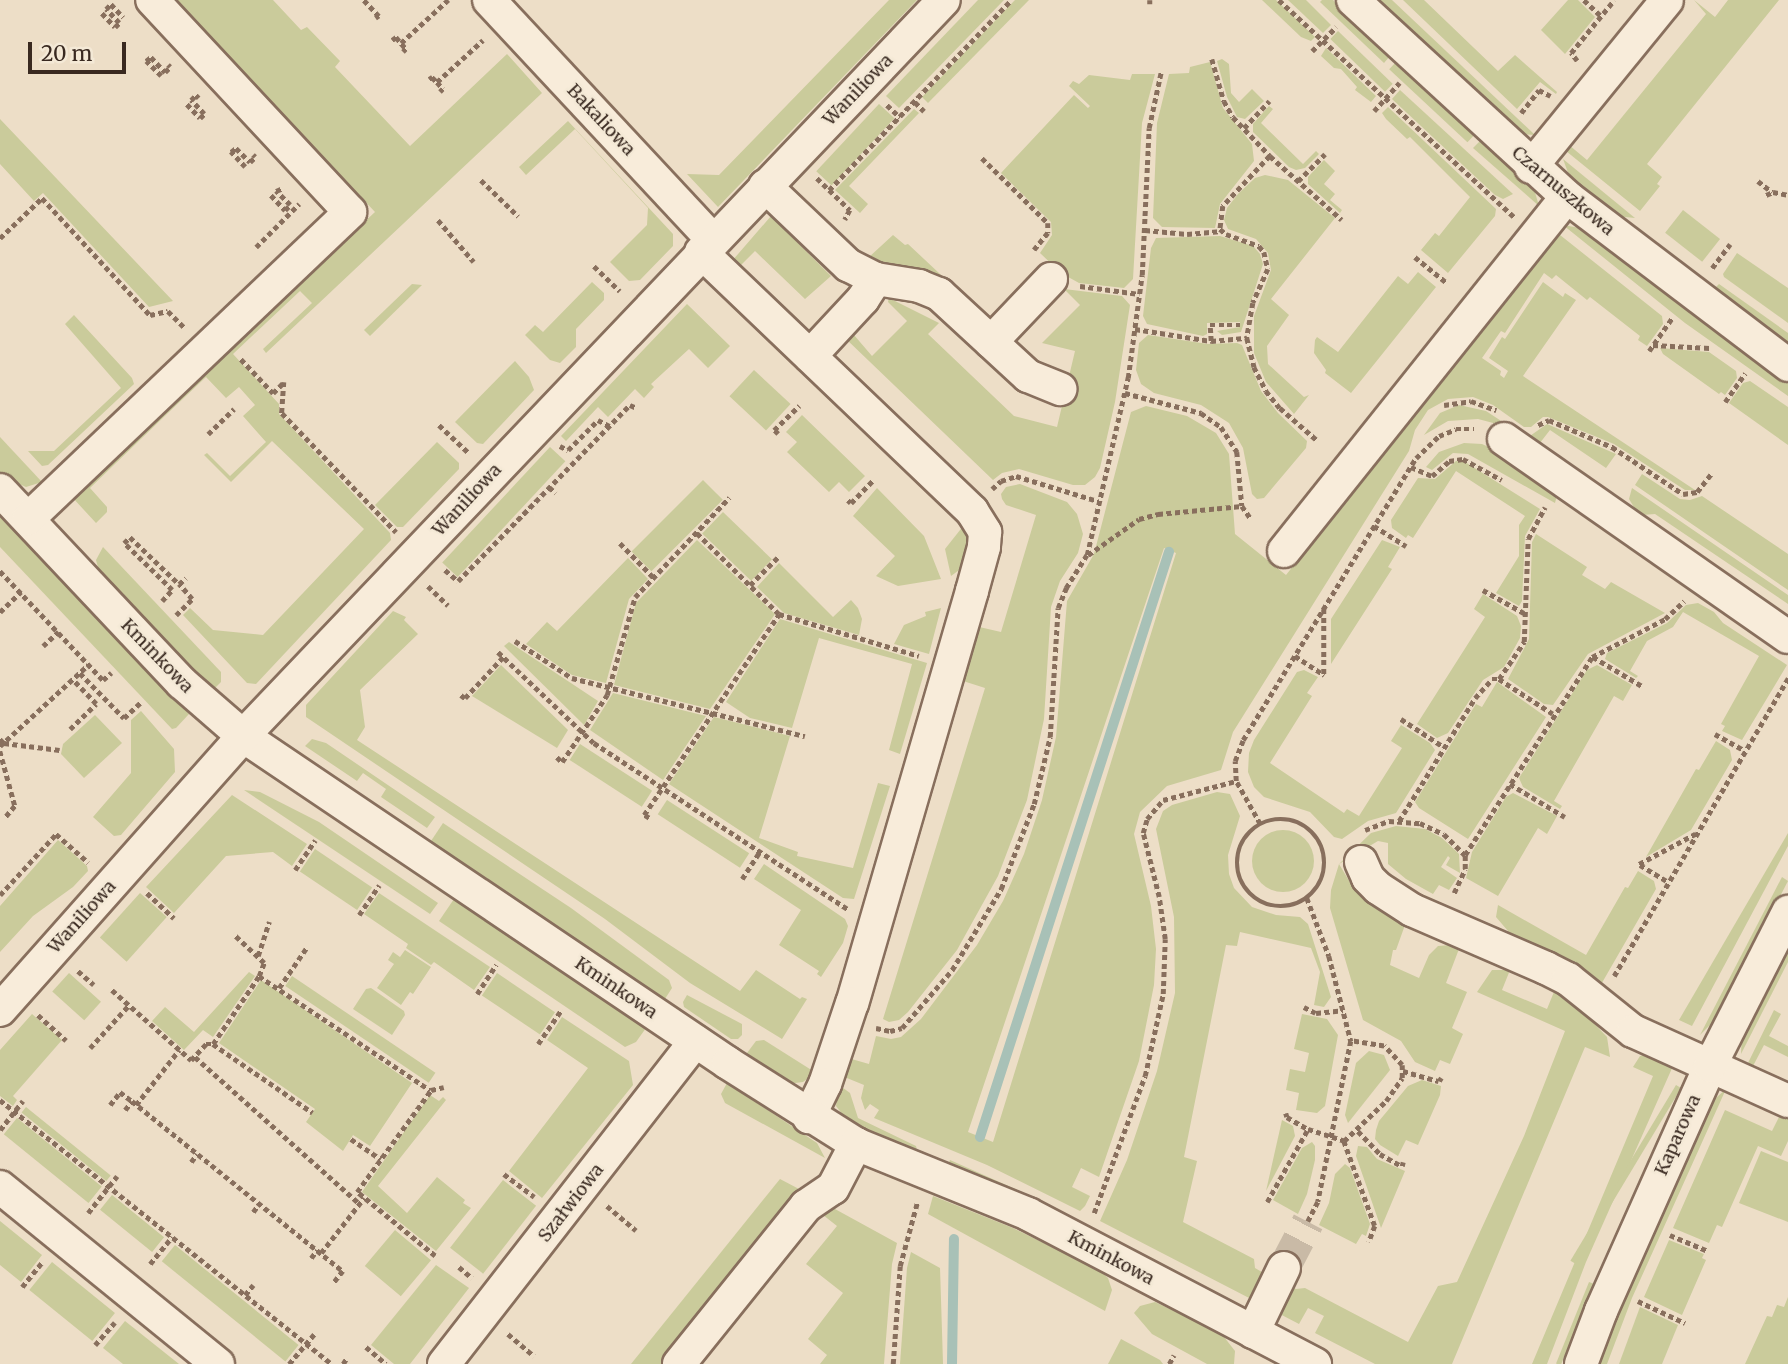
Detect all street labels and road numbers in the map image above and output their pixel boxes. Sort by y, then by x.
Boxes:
street label: Waniliowa [819,50,897,130]
street label: Bakaliowa [562,80,640,160]
street label: Czarnuszkowa [1507,142,1619,240]
street label: Waniliowa [428,459,506,541]
street label: Kminkowa [116,614,198,698]
street label: Waniliowa [43,876,121,958]
street label: Kminkowa [571,953,661,1023]
street label: Kaparowa [1651,1091,1705,1179]
street label: Szałwiowa [534,1160,608,1246]
street label: Kminkowa [1064,1226,1158,1290]

